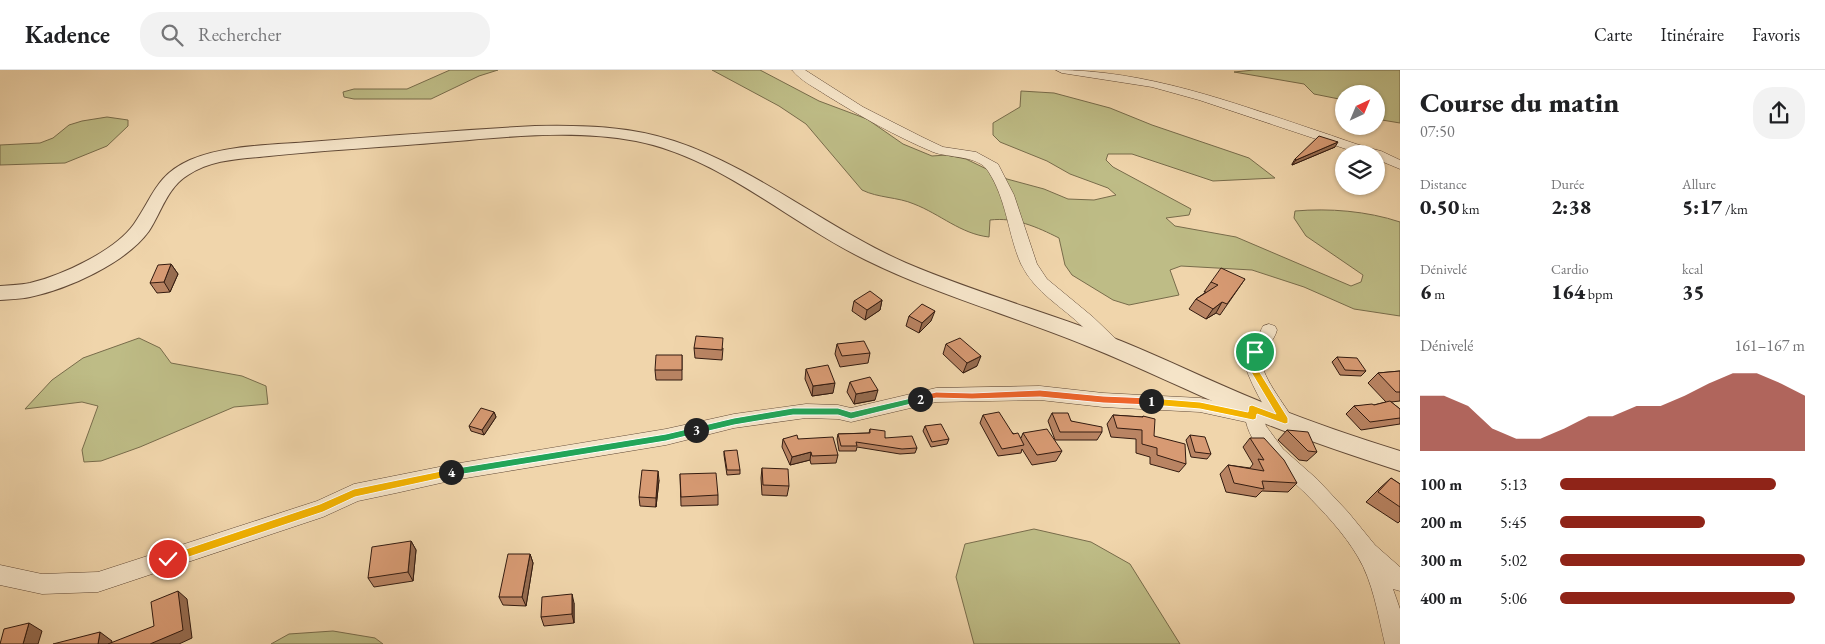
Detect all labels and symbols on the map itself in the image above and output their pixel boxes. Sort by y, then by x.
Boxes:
north arrow [1335,85,1385,135]
pin [1234,331,1276,373]
pin: 2 [908,386,932,412]
pin: 1 [1138,388,1164,414]
pin: 3 [684,418,708,442]
pin: 4 [438,460,464,484]
pin [147,538,189,580]

